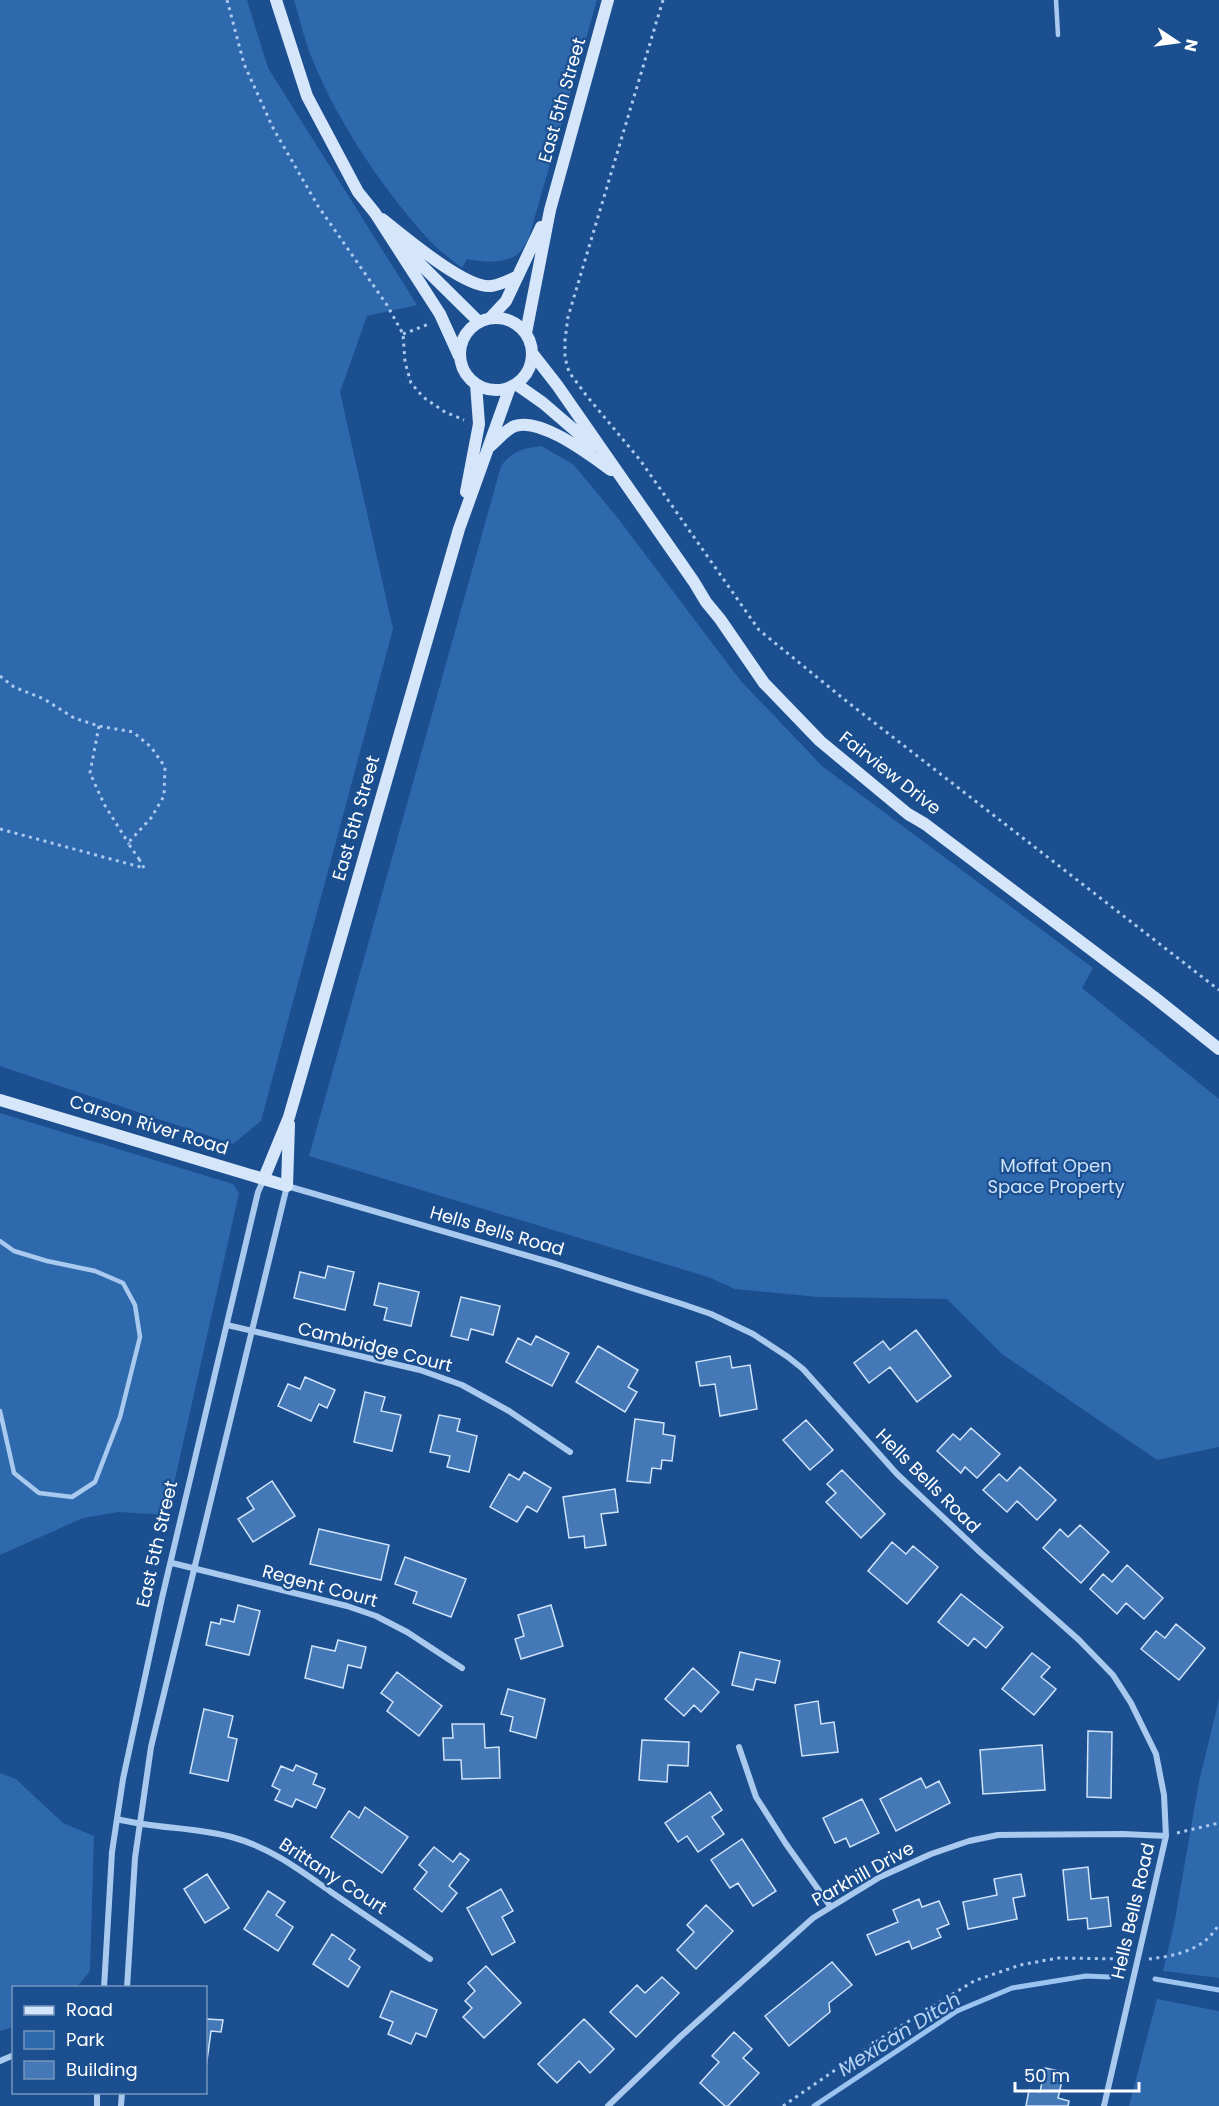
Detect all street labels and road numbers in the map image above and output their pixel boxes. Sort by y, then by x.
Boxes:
street label: East 5th Street [532,34,591,165]
street label: Fairview Drive [834,725,946,820]
street label: East 5th Street [326,752,385,883]
street label: Carson River Road [67,1088,232,1161]
street label: Hells Bells Road [427,1199,567,1262]
street label: Cambridge Court [295,1315,455,1378]
street label: Hells Bells Road [870,1423,986,1539]
street label: East 5th Street [130,1478,183,1610]
street label: Regent Court [260,1558,381,1613]
street label: Brittany Court [274,1831,392,1920]
street label: Parkhill Drive [807,1835,918,1912]
street label: Hells Bells Road [1105,1840,1160,1981]

